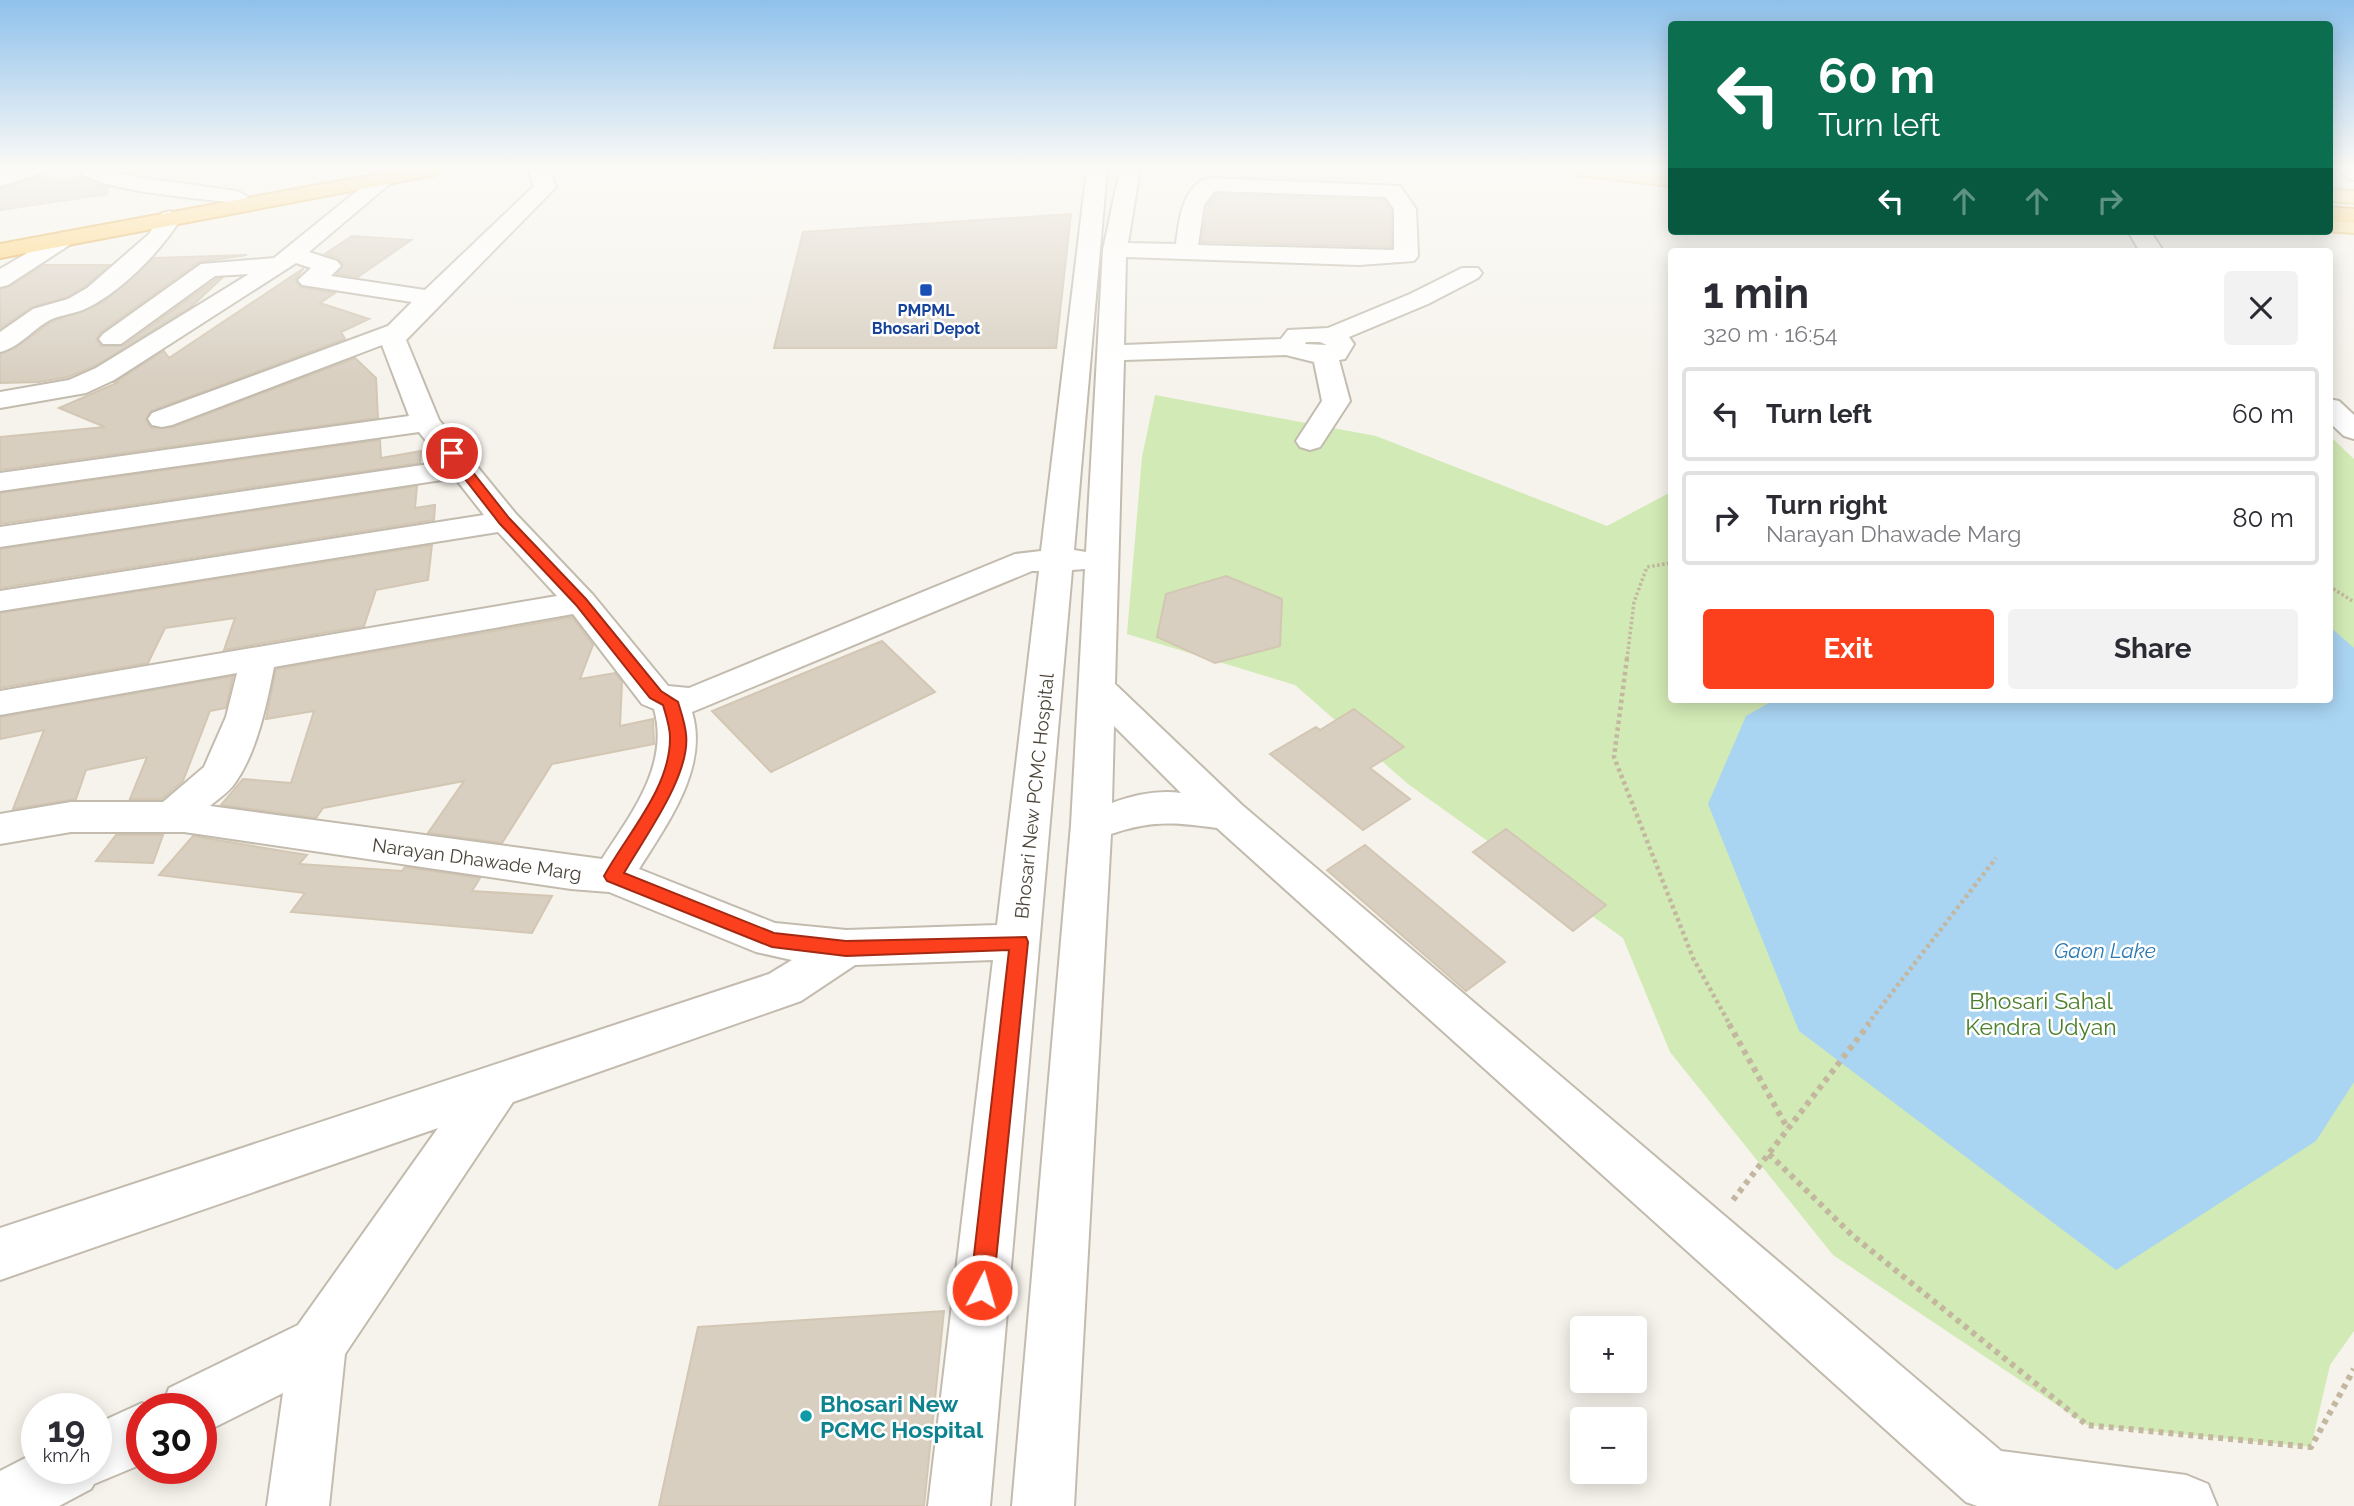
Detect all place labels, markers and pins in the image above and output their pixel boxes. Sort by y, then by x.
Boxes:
marker: PMPML Bhosari Depot [918,282,934,298]
place label: PMPML Bhosari Depot [872,301,980,338]
pin [422,423,482,483]
place label: Bhosari New PCMC Hospital [820,1390,984,1443]
marker: Bhosari New PCMC Hospital [798,1408,814,1424]

